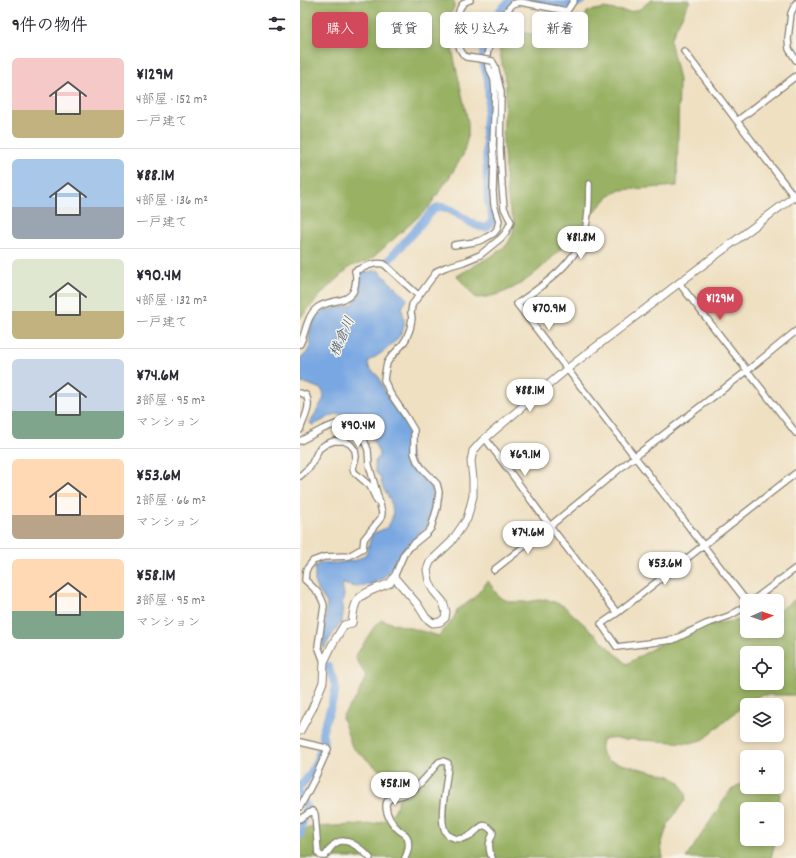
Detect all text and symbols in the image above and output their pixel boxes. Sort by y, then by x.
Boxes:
chip: 購入 [312,12,368,48]
chip: 賃貸 [376,12,432,48]
chip: 絞り込み [440,12,524,48]
chip: 新着 [532,12,588,48]
icon: filters [266,13,288,35]
text: 9件の物件 [12,15,88,39]
text: ¥129M [136,64,173,88]
icon: home [44,74,92,122]
text: 4部屋 · 152 m² [136,91,208,110]
text: 一戸建て [136,113,188,132]
text: ¥88.1M [136,165,174,189]
icon: home [44,175,92,223]
text: 4部屋 · 136 m² [136,192,208,211]
text: 一戸建て [136,214,188,233]
pin: ¥81.8M [548,226,614,260]
text: ¥81.8M [566,229,596,248]
text: ¥90.4M [136,265,181,289]
icon: home [44,275,92,323]
pin: ¥129M [692,287,748,321]
text: ¥129M [706,290,734,309]
text: 4部屋 · 132 m² [136,292,207,311]
pin: ¥70.9M [516,297,582,331]
text: ¥70.9M [532,300,566,319]
text: 一戸建て [136,314,188,333]
water label: 横倉川 [325,314,361,360]
text: ¥74.6M [136,365,179,389]
icon: home [44,375,92,423]
pin: ¥88.1M [497,379,563,413]
text: ¥88.1M [515,382,545,401]
text: 3部屋 · 95 m² [136,392,205,411]
text: マンション [136,414,200,433]
pin: ¥90.4M [325,414,391,448]
text: ¥90.4M [341,417,375,436]
pin: ¥69.1M [492,443,558,477]
text: ¥69.1M [509,446,541,465]
text: ¥53.6M [136,465,181,489]
icon: home [44,475,92,523]
text: 2部屋 · 66 m² [136,492,206,511]
text: マンション [136,514,200,533]
pin: ¥74.6M [495,521,561,555]
text: ¥74.6M [512,524,544,543]
pin: ¥53.6M [632,552,698,586]
text: ¥53.6M [648,555,682,574]
text: ¥58.1M [136,565,175,589]
icon: home [44,575,92,623]
text: 3部屋 · 95 m² [136,592,205,611]
north arrow [740,594,784,638]
map controls [740,594,784,846]
text: マンション [136,614,200,633]
button: locate [740,646,784,690]
button: layers [740,698,784,742]
button: + [740,750,784,794]
pin: ¥58.1M [362,772,428,806]
text: ¥58.1M [380,775,410,794]
button: − [740,802,784,846]

